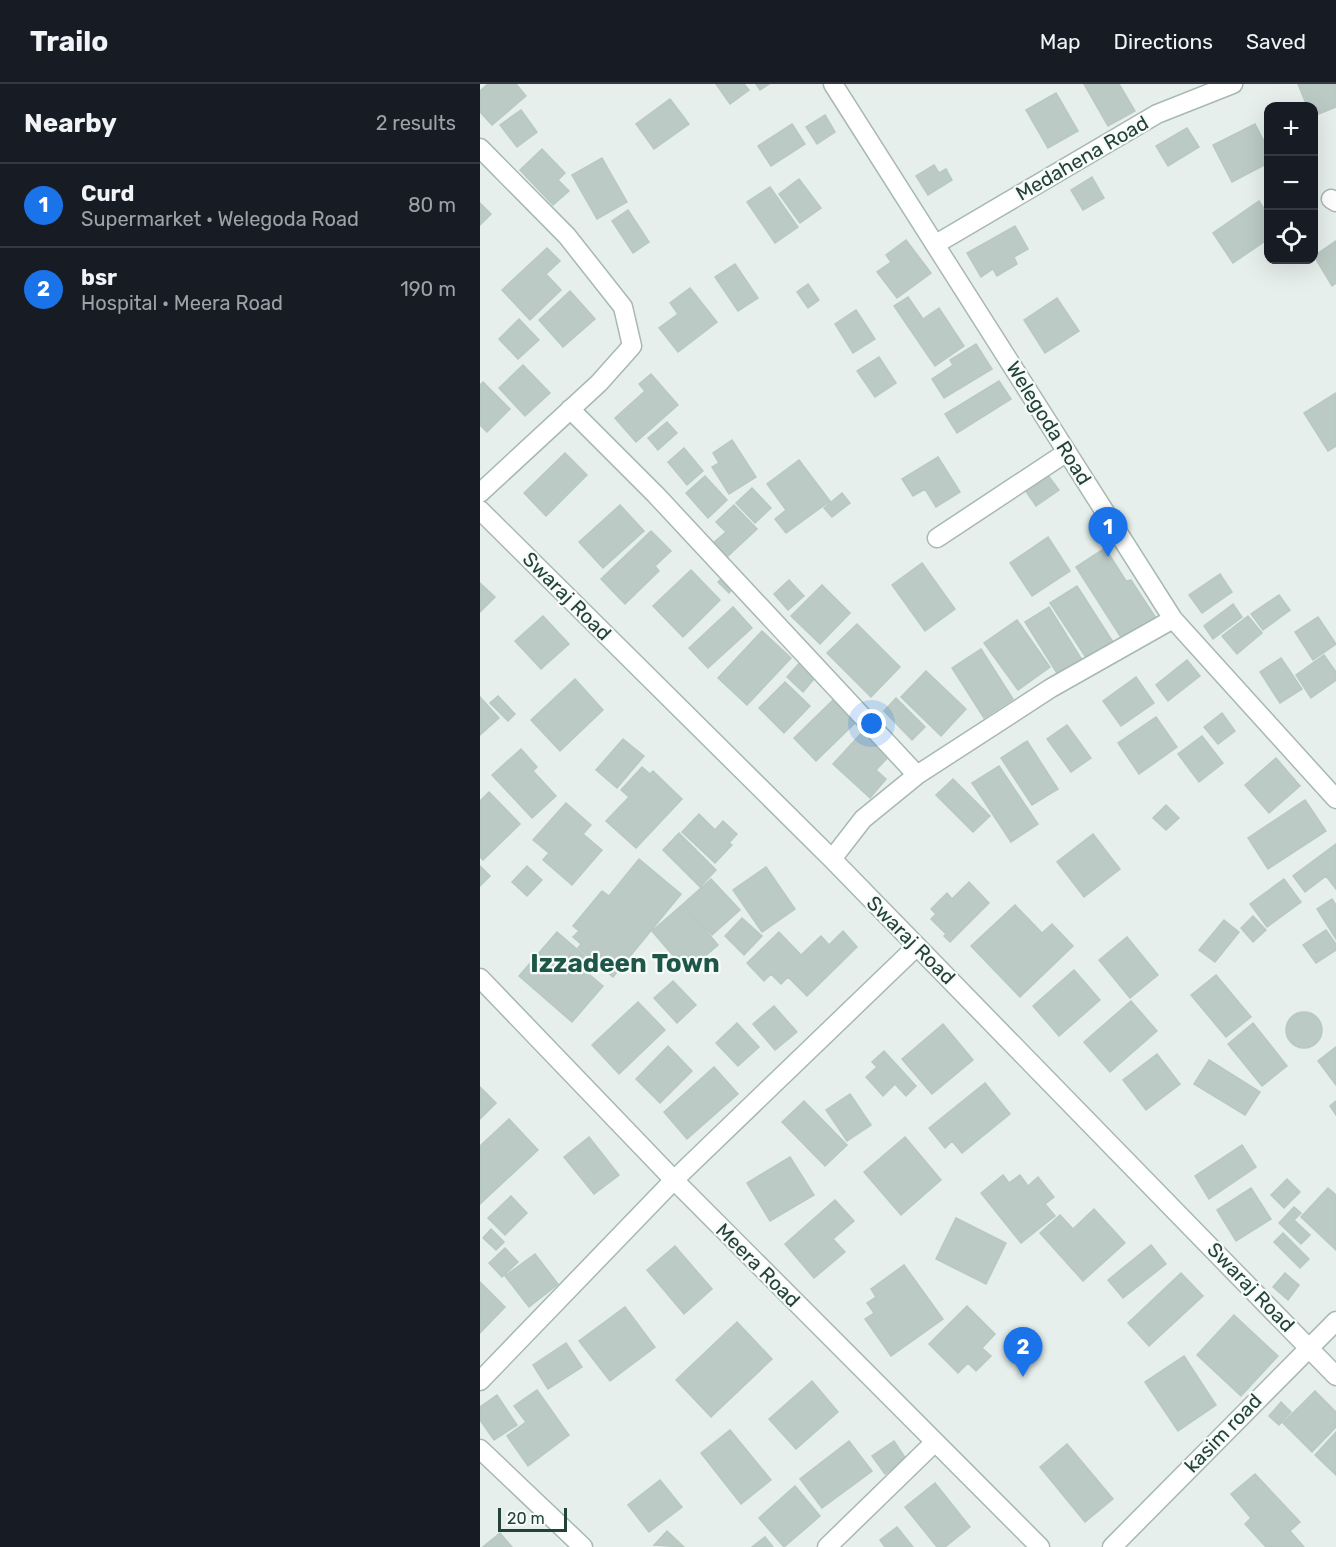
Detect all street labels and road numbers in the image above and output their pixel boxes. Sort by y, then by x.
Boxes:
street label: Medahena Road [1012,110,1152,206]
street label: Welegoda Road [1001,357,1097,489]
street label: Swaraj Road [518,547,616,645]
street label: Swaraj Road [862,891,960,989]
street label: Meera Road [711,1218,805,1312]
street label: Swaraj Road [1202,1237,1300,1337]
street label: kasim road [1179,1388,1267,1478]

